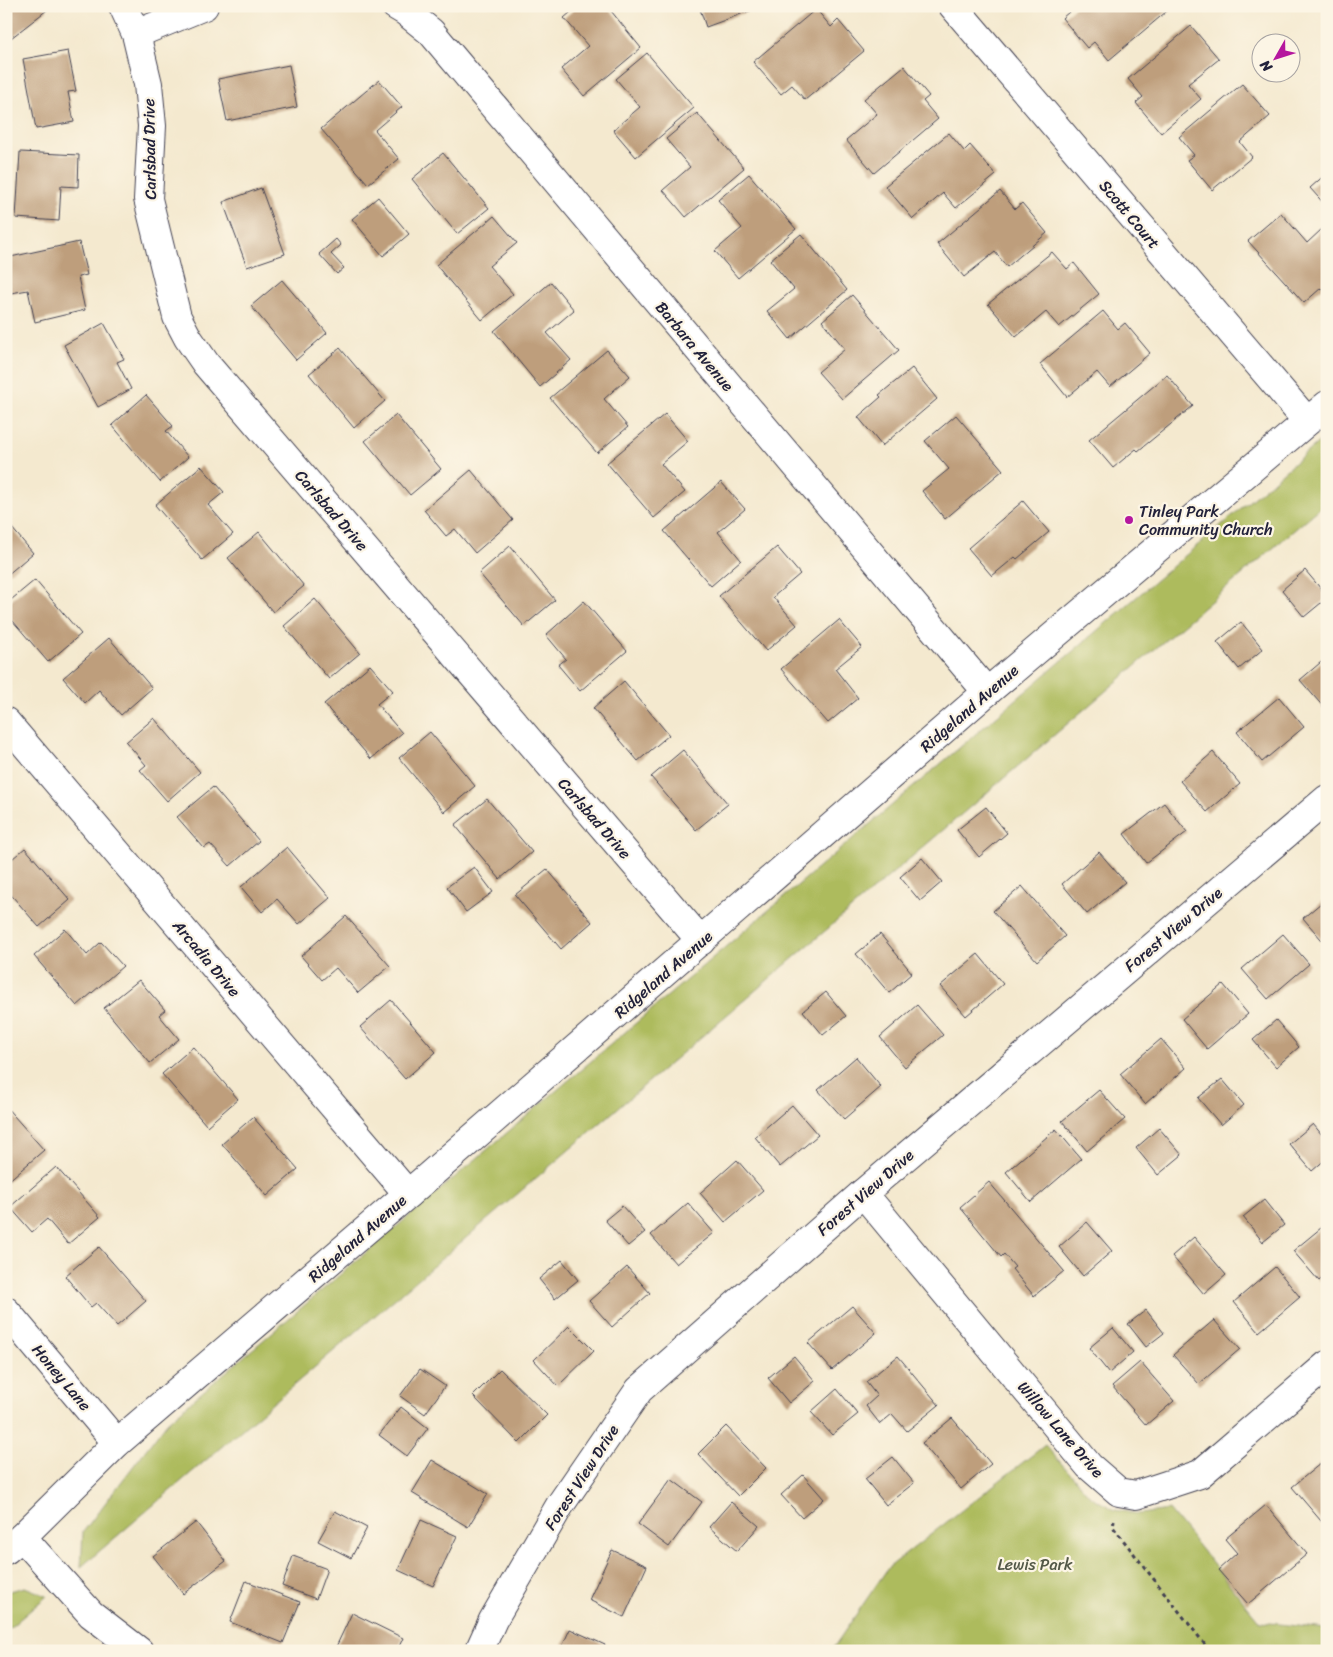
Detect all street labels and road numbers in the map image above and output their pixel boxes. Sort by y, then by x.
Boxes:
street label: Carlsbad Drive [134,98,165,200]
street label: Scott Court [1092,173,1168,256]
street label: Barbara Avenue [648,294,742,398]
street label: Carlsbad Drive [287,463,376,558]
street label: Ridgeland Avenue [913,657,1026,760]
street label: Carlsbad Drive [550,771,639,866]
street label: Forest View Drive [1117,879,1229,980]
street label: Arcadia Drive [165,912,248,1004]
street label: Ridgeland Avenue [607,923,720,1026]
street label: Forest View Drive [810,1141,921,1243]
street label: Ridgeland Avenue [301,1187,414,1290]
street label: Honey Lane [24,1337,99,1418]
street label: Willow Lane Drive [1010,1374,1112,1485]
street label: Forest View Drive [536,1418,627,1536]

